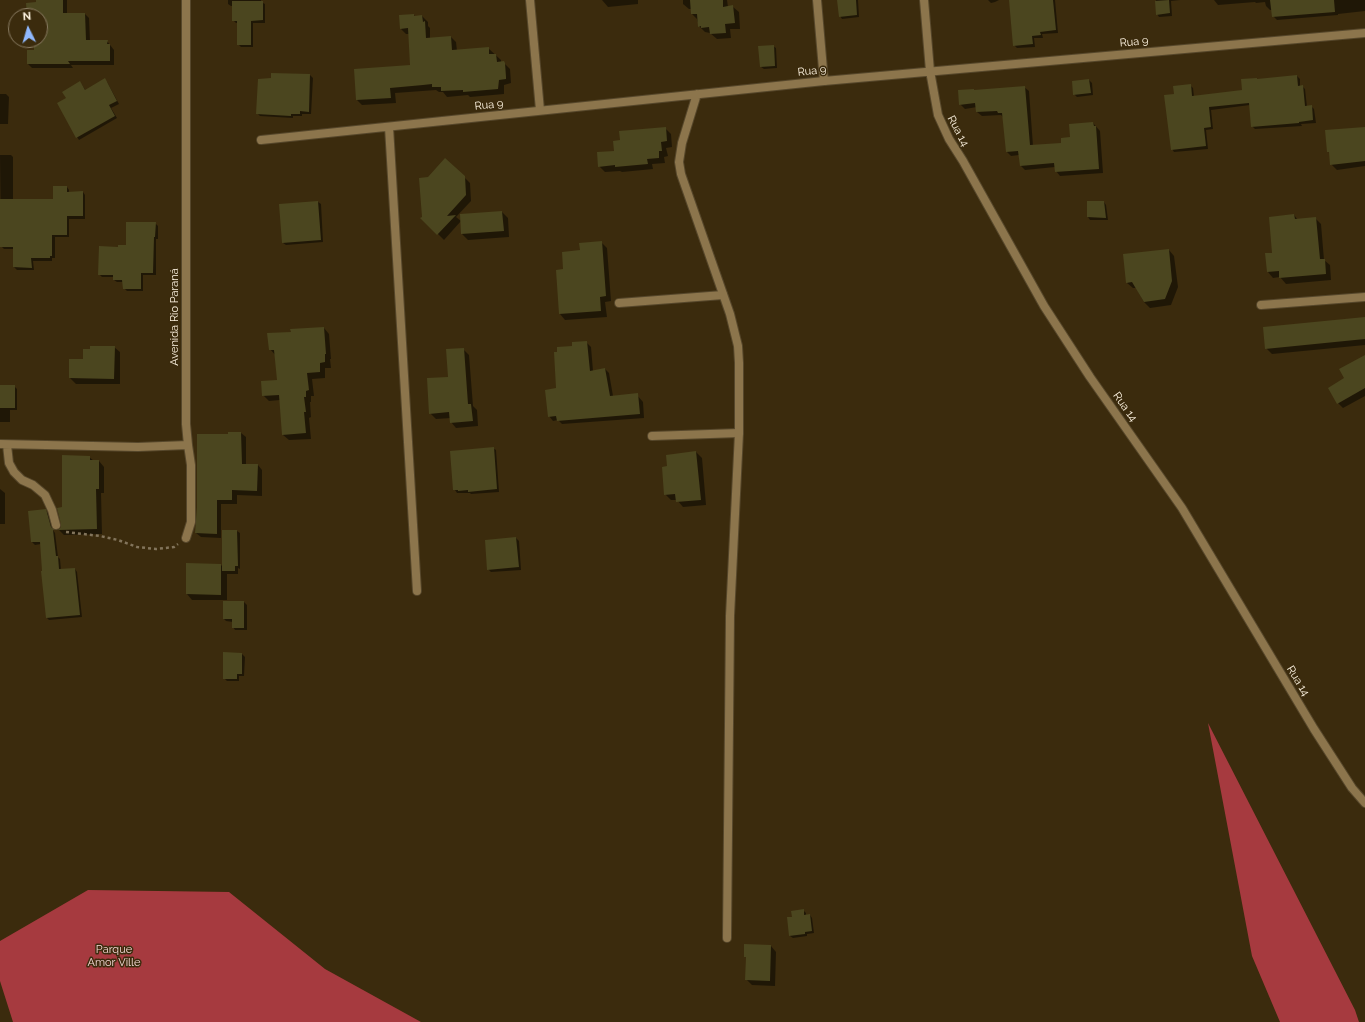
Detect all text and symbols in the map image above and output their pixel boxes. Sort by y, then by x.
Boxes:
north arrow [8,8,48,48]
text: N [22,10,32,23]
street label: Rua 9 [1119,34,1149,50]
street label: Rua 9 [797,63,827,79]
street label: Rua 9 [474,97,504,113]
street label: Rua 14 [944,113,972,149]
street label: Avenida Rio Paraná [168,268,182,366]
street label: Rua 14 [1110,390,1140,424]
street label: Rua 14 [1284,663,1312,699]
park label: Parque Amor Ville [87,943,141,969]

